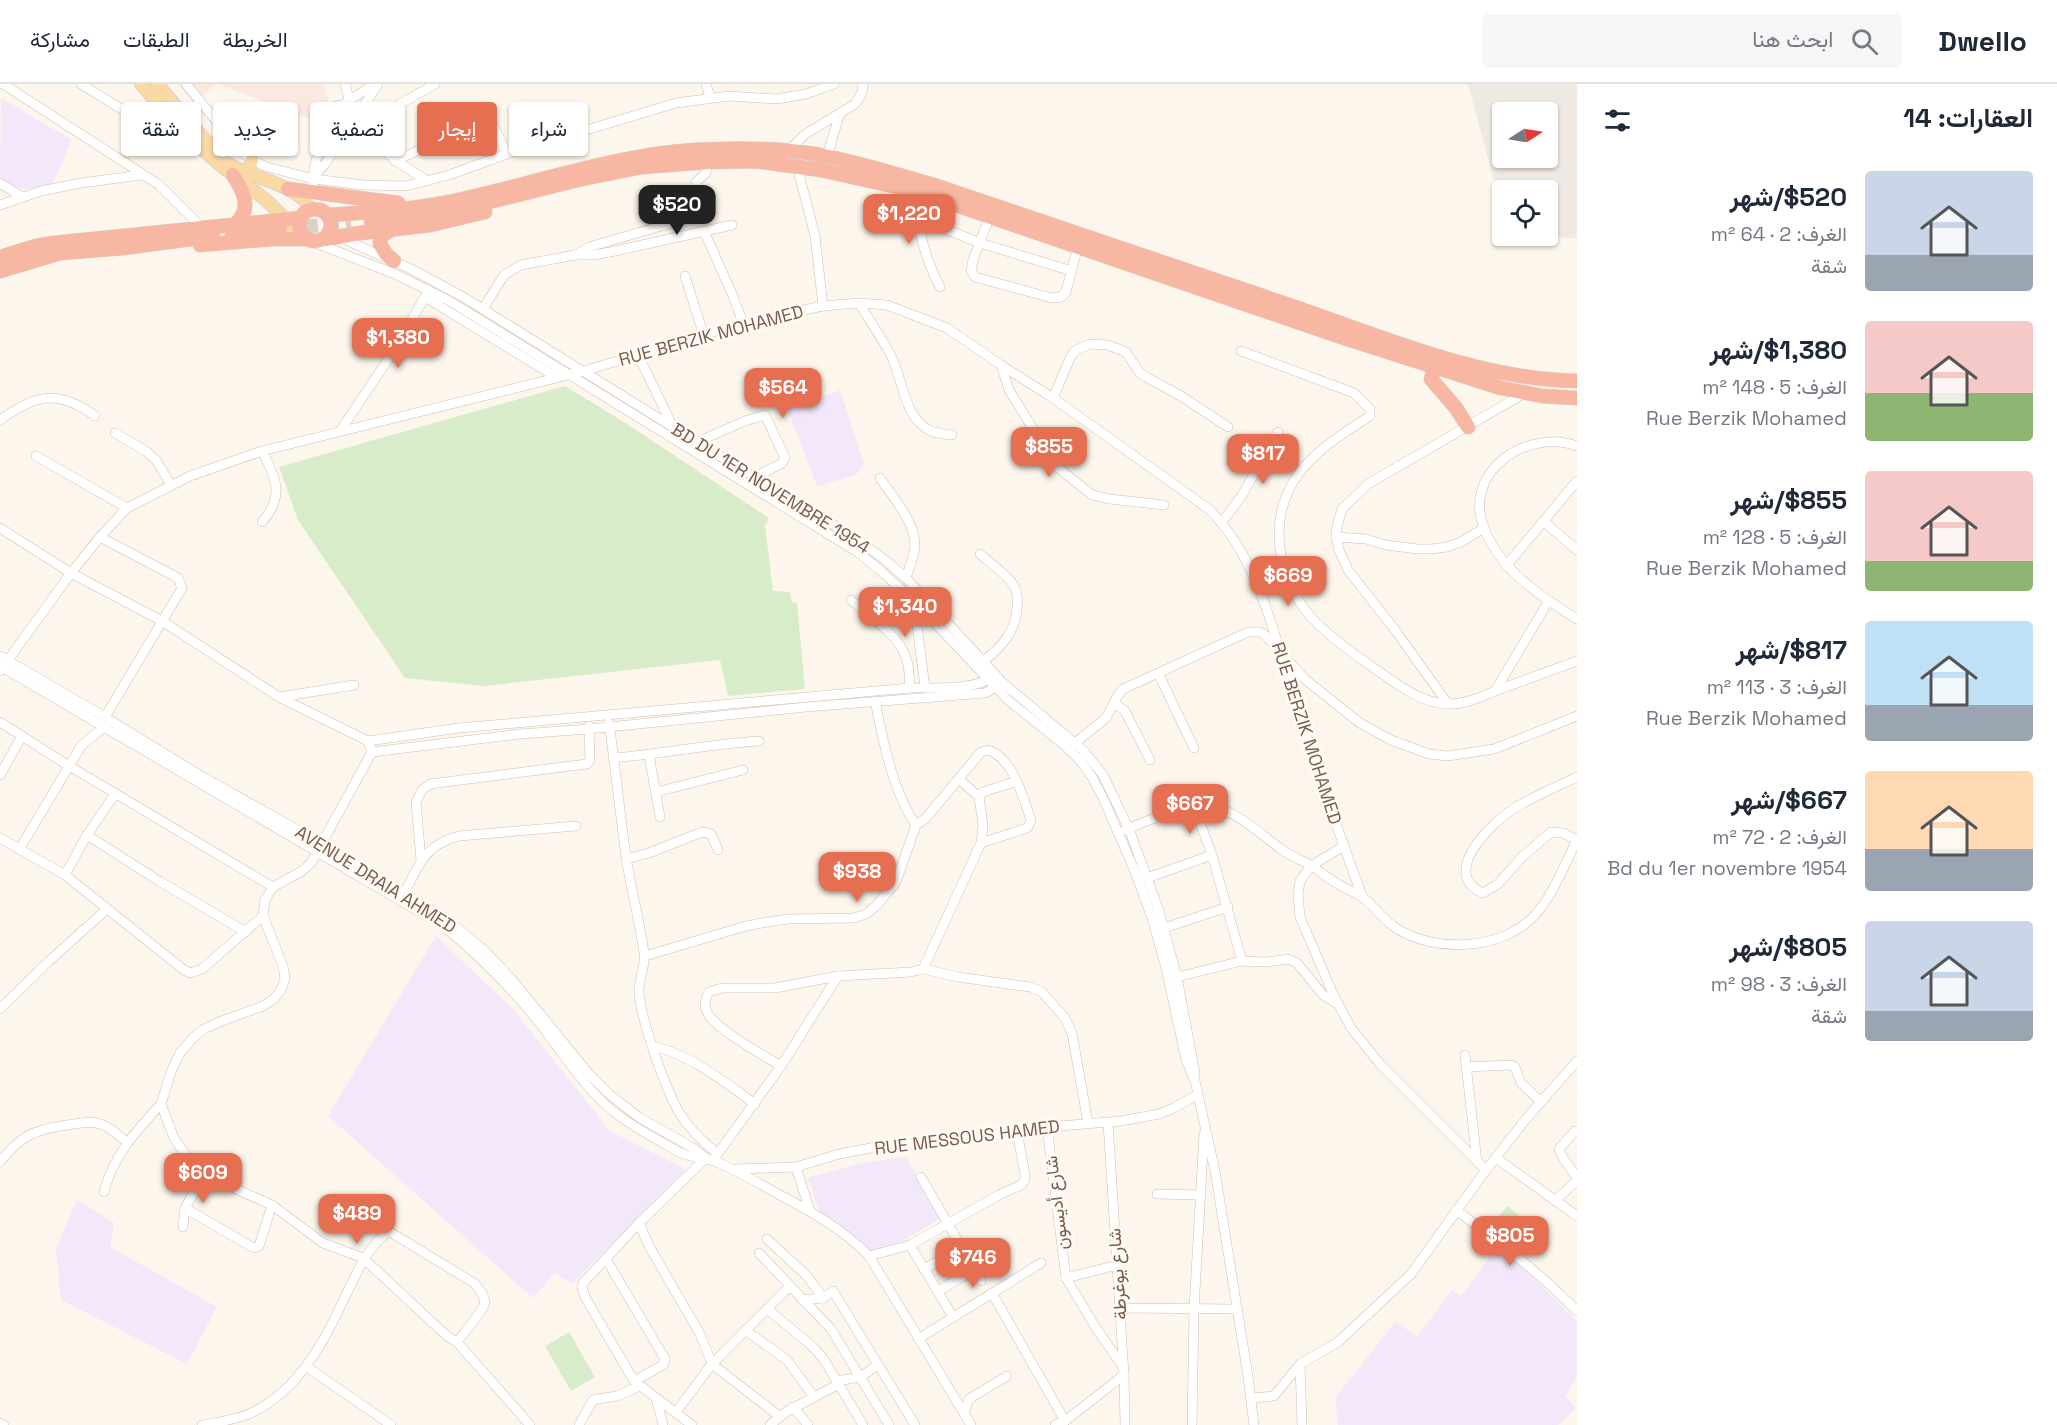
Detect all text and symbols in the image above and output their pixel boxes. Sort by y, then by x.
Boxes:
search box [1482,14,1902,68]
text: Dwello [1938,23,2027,59]
text: ابحث هنا [1752,25,1833,53]
icon: search [1848,25,1881,58]
text: مشاركة [30,26,90,53]
text: الطبقات [123,26,190,53]
text: الخريطة [223,26,288,53]
text: العقارات: 14 [1903,101,2033,135]
chip: شقة [121,102,201,156]
chip: جديد [213,102,298,156]
chip: تصفية [310,102,405,156]
chip: إيجار [417,102,497,156]
chip: شراء [509,102,588,156]
north arrow [1492,102,1558,168]
map controls [1492,102,1558,246]
icon: filters [1601,104,1634,137]
button: locate [1492,180,1558,246]
text: $520/شهر [1729,180,1847,214]
pin: $520 [641,185,713,236]
text: $520 [653,191,701,217]
pin: $1,220 [860,194,958,245]
icon: home [1913,195,1985,267]
text: $1,220 [877,200,941,226]
text: الغرف: 2 · 64 m² [1711,221,1847,247]
text: شقة [1811,253,1847,279]
street label: RUE BERZIK MOHAMED [616,299,806,371]
pin: $1,380 [349,318,447,369]
text: $1,380 [366,324,430,350]
text: $1,380/شهر [1709,333,1847,367]
icon: home [1913,345,1985,417]
pin: $564 [747,368,819,419]
text: $564 [758,374,808,400]
text: الغرف: 5 · 148 m² [1702,374,1847,400]
text: Rue Berzik Mohamed [1646,405,1847,431]
street label: BD DU 1ER NOVEMBRE 1954 [667,417,875,559]
pin: $855 [1013,427,1085,478]
text: $855 [1025,433,1073,459]
pin: $817 [1227,434,1299,485]
text: $817 [1241,440,1285,466]
text: $855/شهر [1730,483,1847,517]
icon: home [1913,495,1985,567]
text: الغرف: 5 · 128 m² [1703,524,1847,550]
text: Rue Berzik Mohamed [1646,555,1847,581]
pin: $669 [1252,556,1324,607]
text: $669 [1263,562,1313,588]
pin: $1,340 [856,587,954,638]
text: $1,340 [873,593,937,619]
text: $817/شهر [1735,633,1847,667]
street label: RUE BERZIK MOHAMED [1267,639,1347,827]
icon: home [1913,645,1985,717]
text: الغرف: 3 · 113 m² [1707,674,1847,700]
text: Rue Berzik Mohamed [1646,705,1847,731]
text: $667/شهر [1731,783,1847,817]
pin: $667 [1154,784,1226,835]
text: $667 [1166,790,1214,816]
icon: home [1913,795,1985,867]
street label: AVENUE DRAIA AHMED [291,820,461,938]
text: الغرف: 2 · 72 m² [1712,824,1847,850]
pin: $938 [821,852,893,903]
text: Bd du 1er novembre 1954 [1607,855,1847,881]
text: $938 [833,858,881,884]
text: $805/شهر [1729,930,1847,964]
icon: home [1913,945,1985,1017]
text: الغرف: 3 · 98 m² [1711,971,1847,997]
text: شقة [1811,1003,1847,1029]
street label: RUE MESSOUS HAMED [873,1114,1061,1160]
pin: $609 [167,1153,239,1204]
street label: شارع أديسون [1039,1155,1074,1251]
text: $609 [178,1159,228,1185]
pin: $489 [321,1194,393,1245]
text: $489 [332,1200,382,1226]
pin: $805 [1474,1216,1546,1267]
text: $805 [1485,1222,1535,1248]
street label: شارع يوغرطة [1102,1228,1133,1320]
pin: $746 [937,1238,1009,1289]
text: $746 [949,1244,997,1270]

